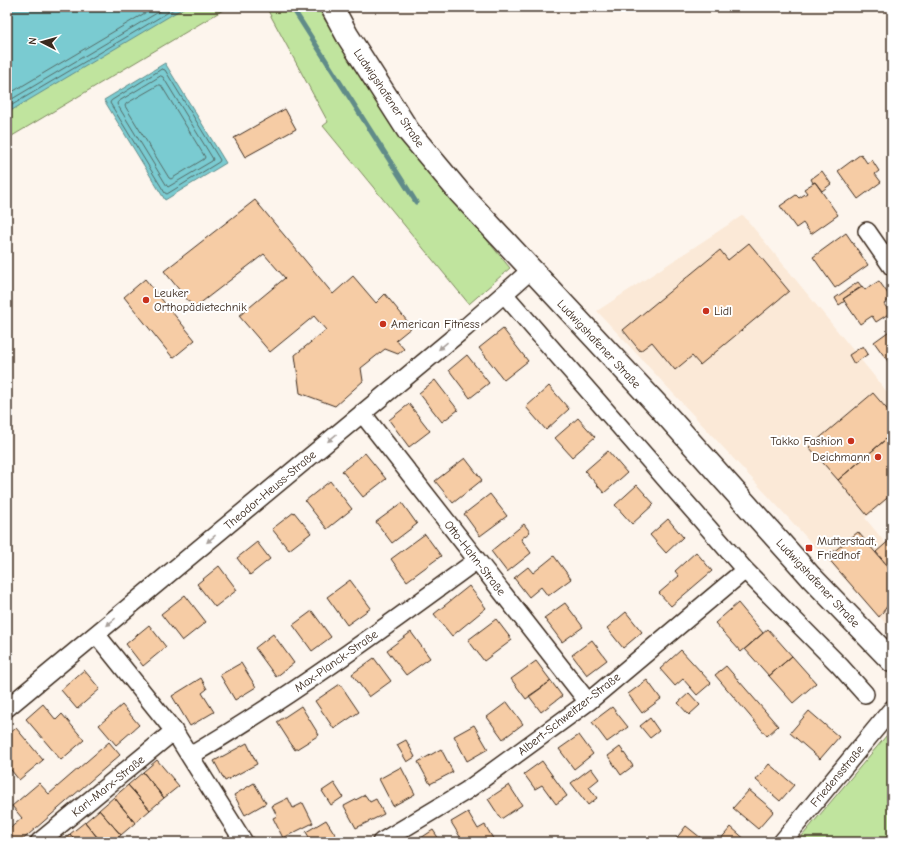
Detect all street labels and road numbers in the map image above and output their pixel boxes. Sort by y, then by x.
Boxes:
street label: Ludwigshafener Straße [351,46,427,150]
street label: Ludwigshafener Straße [554,297,644,391]
street label: Theodor-Heuss-Straße [221,447,319,533]
street label: Otto-Hahn-Straße [441,518,509,598]
street label: Ludwigshafener Straße [773,536,863,630]
street label: Max-Planck-Straße [292,627,380,695]
street label: Albert-Schweitzer-Straße [515,670,623,758]
street label: Friedensstraße [807,742,867,810]
street label: Karl-Marx-Straße [69,752,147,820]

